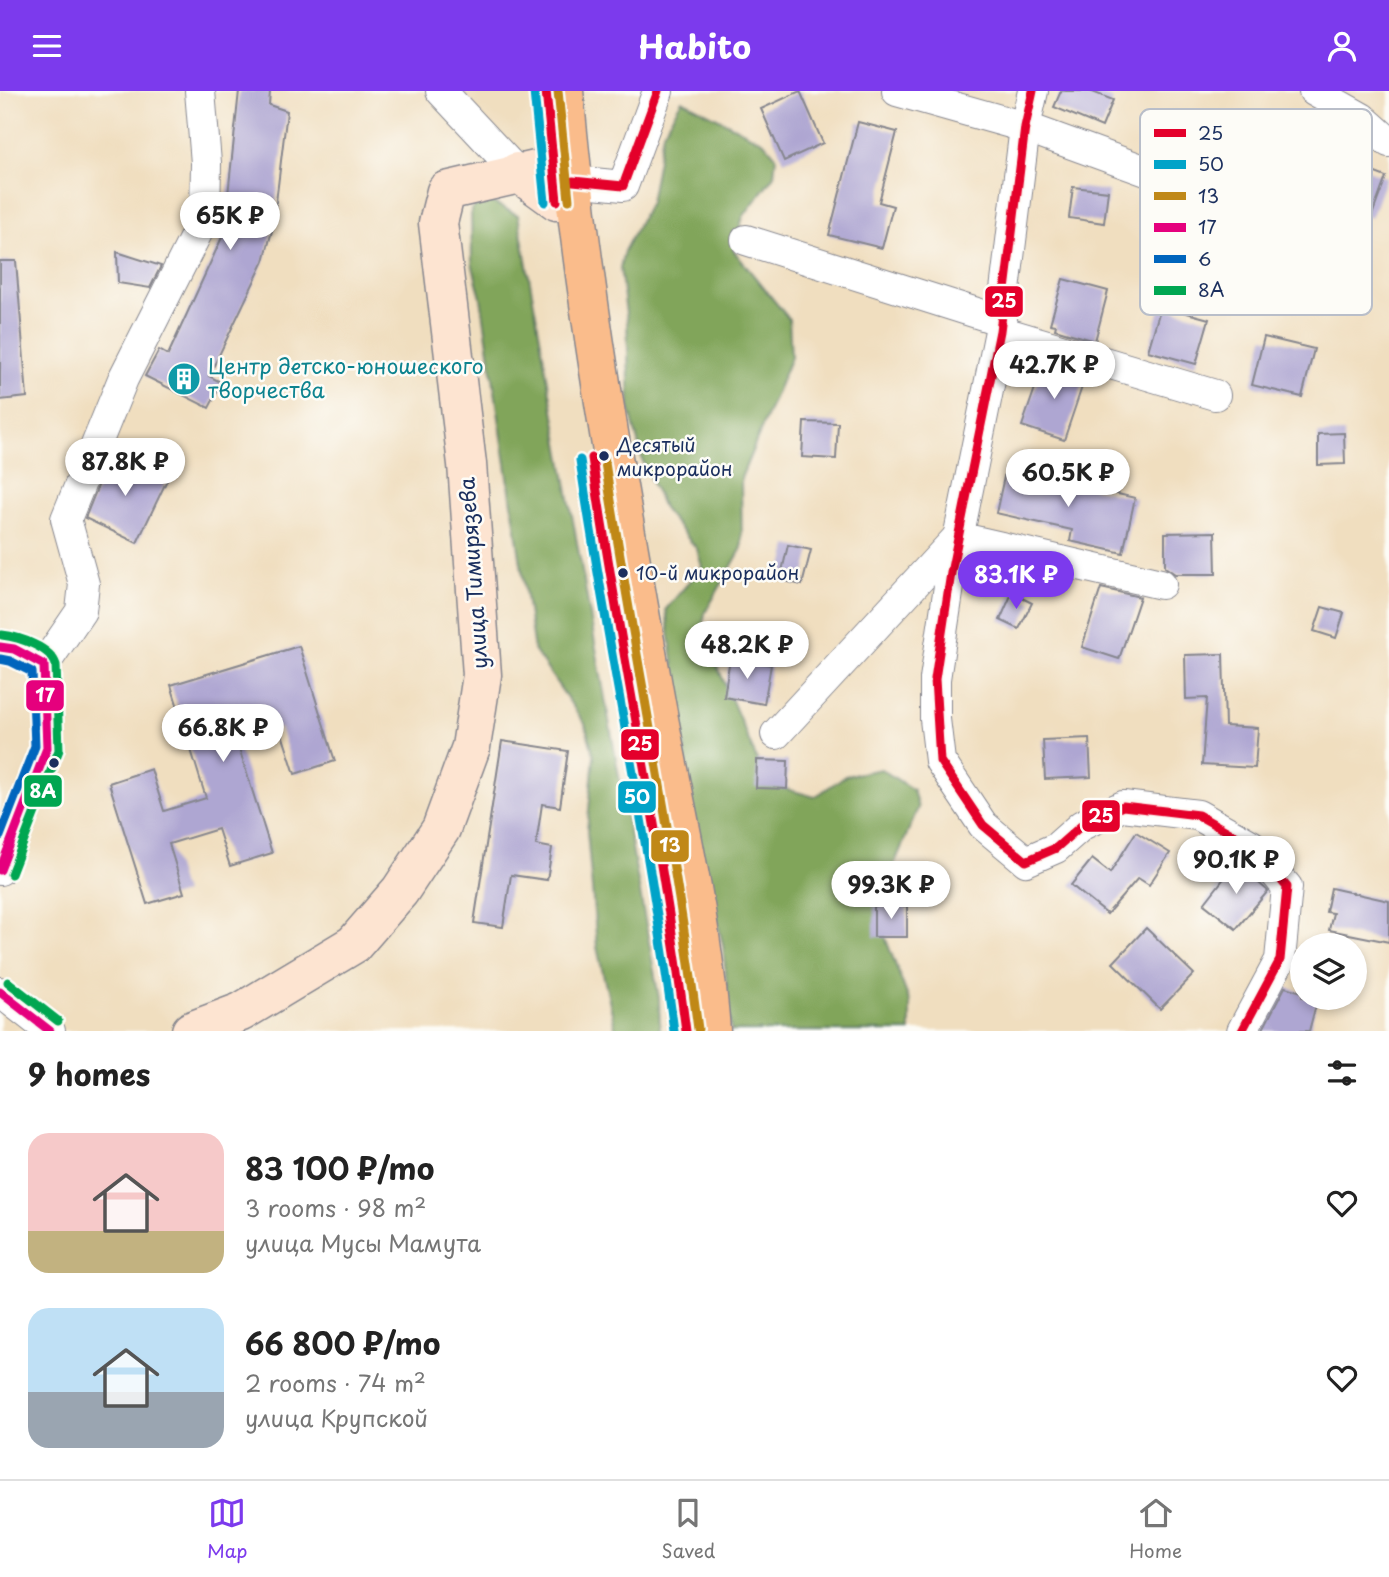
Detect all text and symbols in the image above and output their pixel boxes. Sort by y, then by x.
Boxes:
text: Habito [638,22,751,70]
icon: menu [28,27,66,65]
icon: person [1323,27,1361,65]
legend [1140,109,1372,315]
text: 25 [1198,118,1223,146]
text: 50 [1198,149,1224,177]
text: 13 [1198,181,1219,209]
pin: 65K ₽ [181,193,279,252]
text: 65K ₽ [196,197,264,232]
text: 17 [1198,212,1217,240]
text: 6 [1198,244,1211,272]
text: 8А [1198,275,1224,303]
line badge: 25 [984,285,1024,318]
text: 25 [991,286,1017,314]
pin: 42.7K ₽ [989,341,1119,401]
text: 42.7K ₽ [1009,346,1099,381]
place label: Центр детско-юношеского творчества [208,349,484,405]
building icon: Центр детско-юношеского творчества [165,360,203,398]
place label: Десятый микрорайон [616,430,733,482]
pin: 87.8K ₽ [60,439,190,498]
text: 87.8K ₽ [81,443,169,478]
marker: Десятый микрорайон [597,449,611,463]
pin: 60.5K ₽ [1003,449,1133,509]
text: 60.5K ₽ [1022,454,1114,489]
street label: улица Тимирязева [449,476,495,670]
pin: 83.1K ₽ [951,552,1081,611]
text: 83.1K ₽ [974,556,1058,591]
place label: 10-й микрорайон [636,558,799,586]
marker: 10-й микрорайон [616,566,630,580]
pin: 48.2K ₽ [682,621,812,681]
text: 48.2K ₽ [701,626,793,661]
line badge: 17 [25,679,65,712]
text: 17 [35,680,55,708]
pin: 66.8K ₽ [158,705,288,764]
text: 66.8K ₽ [178,709,268,744]
line badge: 25 [620,728,660,761]
text: 25 [627,729,653,757]
unlabelled marker [47,756,61,770]
line badge: 8А [23,774,63,808]
text: 8А [30,776,56,804]
line badge: 50 [617,780,657,814]
text: 50 [624,782,650,810]
line badge: 25 [1081,799,1121,833]
text: 25 [1088,801,1114,829]
line badge: 13 [650,829,690,863]
text: 13 [659,830,681,858]
pin: 90.1K ₽ [1171,837,1301,896]
text: 90.1K ₽ [1193,841,1279,876]
pin: 99.3K ₽ [826,861,956,921]
text: 99.3K ₽ [847,866,935,901]
map controls [1290,933,1367,1010]
button: layers [1290,933,1367,1010]
text: 9 homes [28,1051,150,1096]
icon: filters [1323,1054,1361,1092]
text: 83 100 ₽/mo [245,1145,434,1190]
icon: home [84,1161,168,1245]
icon: heart [1323,1184,1361,1222]
text: 3 rooms · 98 m² [245,1190,426,1225]
text: улица Мусы Мамута [245,1225,481,1260]
text: 66 800 ₽/mo [245,1320,440,1365]
icon: home [84,1336,168,1420]
icon: heart [1323,1359,1361,1397]
text: 2 rooms · 74 m² [245,1365,426,1400]
text: улица Крупской [245,1400,428,1435]
tab: Map [207,1494,248,1564]
tab: Saved [661,1494,715,1564]
tab: Home [1129,1494,1182,1564]

